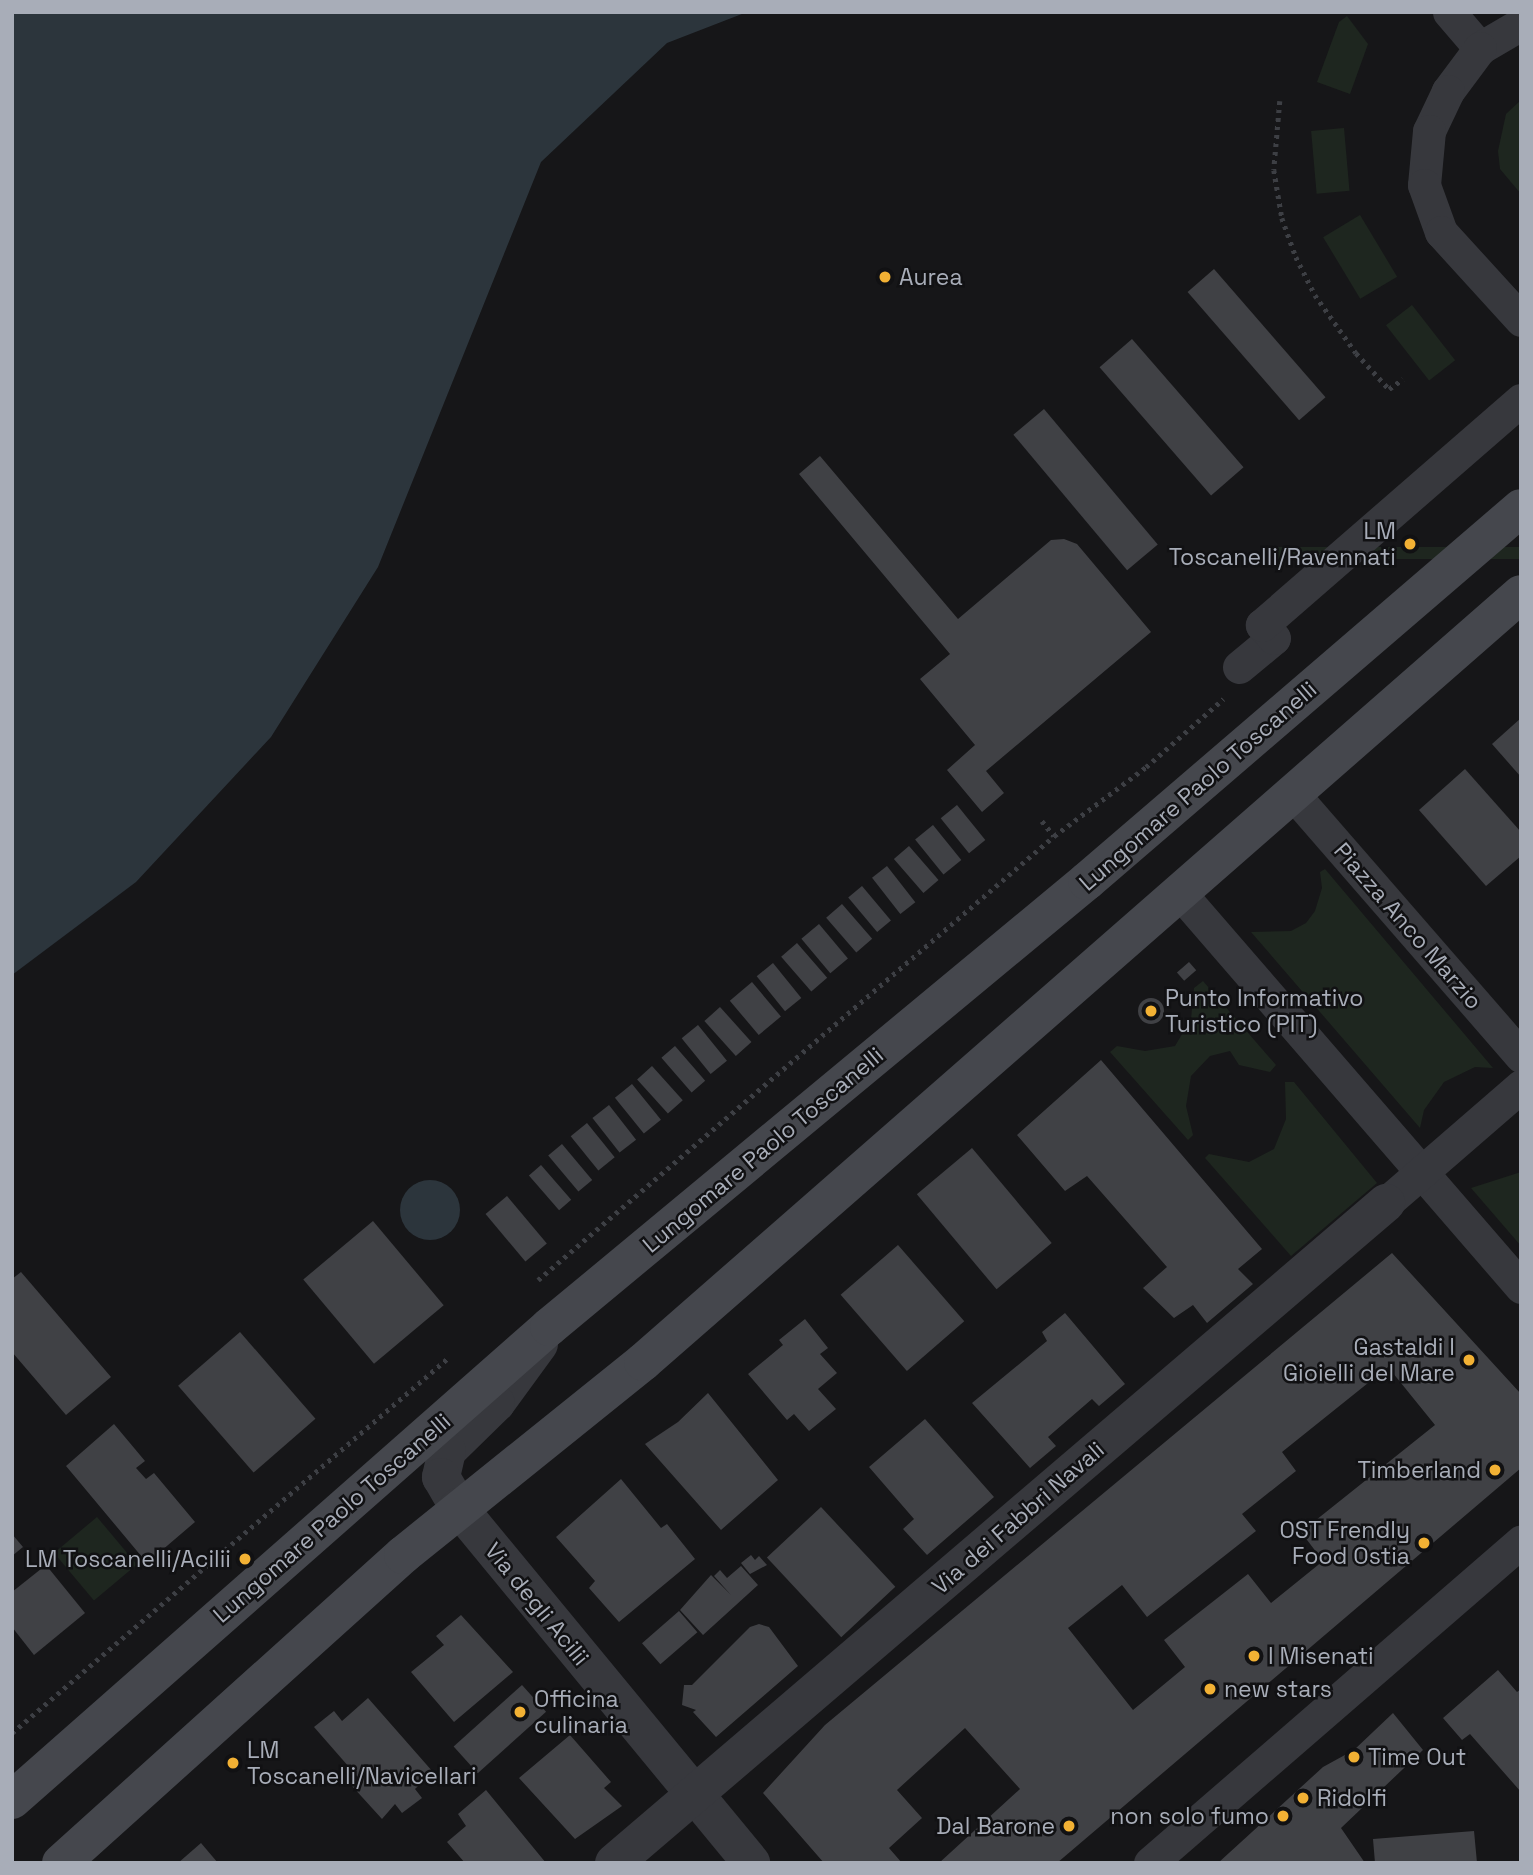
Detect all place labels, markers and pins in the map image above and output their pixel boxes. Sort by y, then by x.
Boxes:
place label: Aurea [899,263,963,291]
marker: Aurea [877,269,893,285]
place label: LM Toscanelli/Ravennati [1169,517,1396,571]
marker: LM Toscanelli/Ravennati [1402,536,1418,552]
place label: Punto Informativo Turistico (PIT) [1165,984,1363,1038]
marker: Punto Informativo Turistico (PIT) [1143,1003,1159,1019]
place label: Gastaldi I Gioielli del Mare [1283,1333,1455,1387]
marker: Gastaldi I Gioielli del Mare [1461,1352,1477,1368]
place label: Timberland [1357,1456,1481,1484]
marker: Timberland [1487,1462,1503,1478]
place label: OST Frendly Food Ostia [1279,1516,1410,1570]
marker: OST Frendly Food Ostia [1416,1535,1432,1551]
place label: LM Toscanelli/Acilii [24,1545,231,1573]
marker: LM Toscanelli/Acilii [237,1551,253,1567]
place label: I Misenati [1268,1642,1374,1670]
marker: I Misenati [1246,1648,1262,1664]
place label: new stars [1224,1675,1332,1703]
marker: new stars [1202,1681,1218,1697]
place label: Officina culinaria [534,1685,628,1739]
marker: Officina culinaria [512,1704,528,1720]
place label: LM Toscanelli/Navicellari [247,1736,477,1790]
place label: Time Out [1368,1743,1466,1771]
marker: Time Out [1346,1749,1362,1765]
marker: LM Toscanelli/Navicellari [225,1755,241,1771]
place label: Ridolfi [1317,1784,1387,1812]
marker: Ridolfi [1295,1790,1311,1806]
place label: non solo fumo [1110,1802,1269,1830]
marker: non solo fumo [1275,1808,1291,1824]
place label: Dal Barone [936,1812,1055,1840]
marker: Dal Barone [1061,1818,1077,1834]

